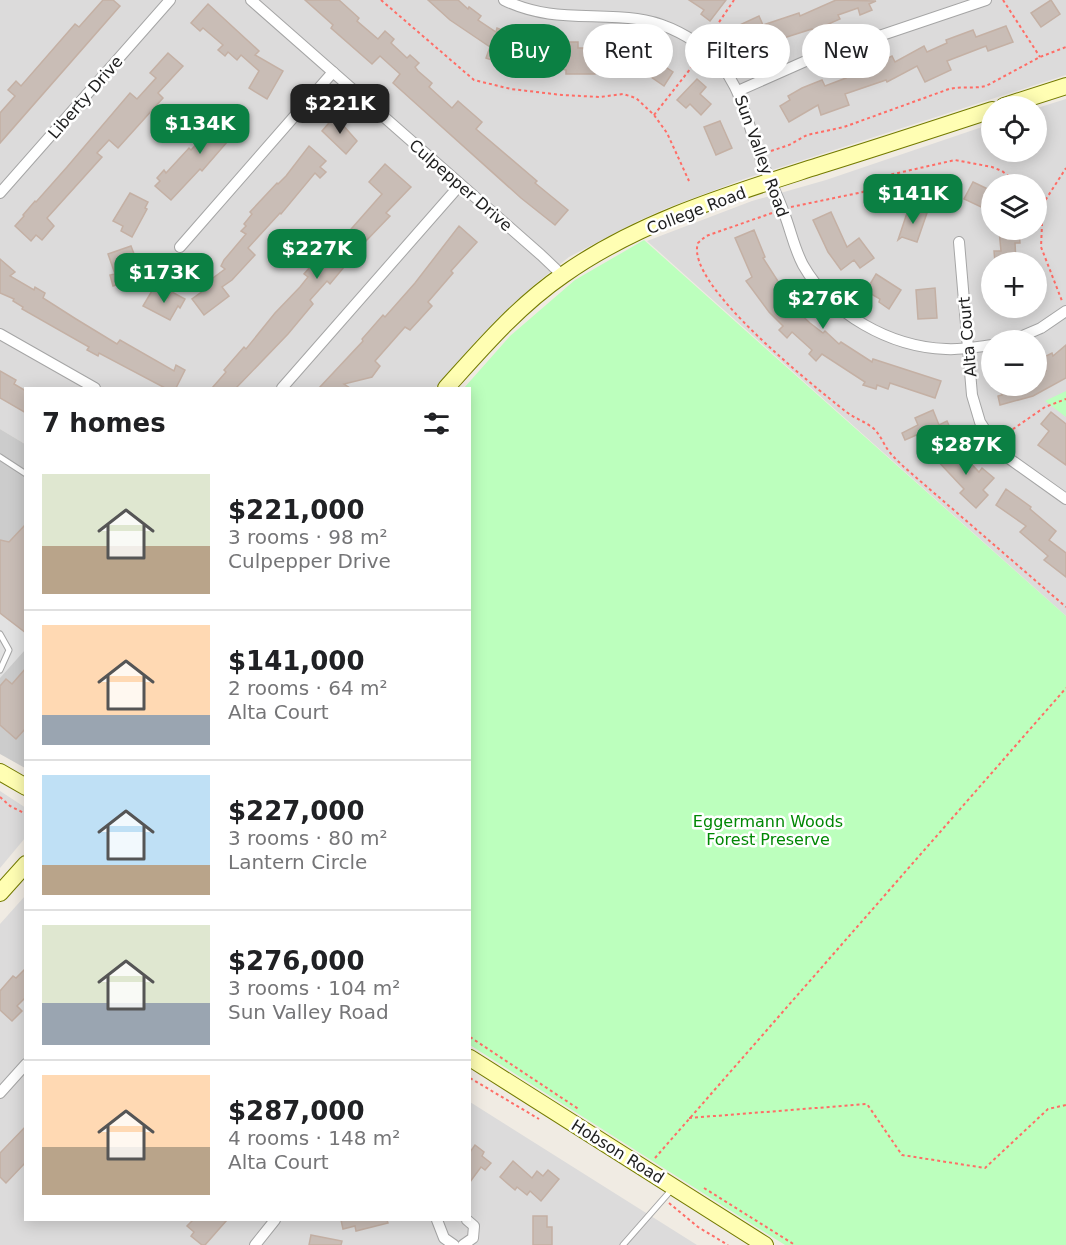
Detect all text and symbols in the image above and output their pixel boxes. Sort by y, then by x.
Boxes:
chip: Buy [489,24,571,78]
chip: Rent [583,24,673,78]
chip: Filters [685,24,790,78]
chip: New [802,24,890,78]
street label: Liberty Drive [44,52,126,143]
pin: $221K [298,84,382,135]
text: $221K [304,91,376,115]
street label: Sun Valley Road [731,93,792,220]
map controls [981,96,1047,396]
button: locate [981,96,1047,162]
pin: $134K [158,104,242,155]
text: $134K [164,111,236,135]
street label: Culpepper Drive [405,135,516,235]
pin: $141K [871,174,955,225]
button: layers [981,174,1047,240]
text: $141K [877,181,949,205]
street label: College Road [644,183,749,238]
pin: $227K [275,229,359,280]
text: $227K [281,236,353,260]
button: + [981,252,1047,318]
pin: $173K [122,253,206,304]
text: $173K [128,260,200,284]
pin: $276K [781,279,865,330]
text: $276K [787,286,859,310]
street label: Alta Court [955,296,980,378]
button: − [981,330,1047,396]
icon: filters [420,407,453,440]
text: 7 homes [42,408,166,438]
pin: $287K [924,425,1008,476]
text: $287K [930,432,1002,456]
text: $221,000 [228,495,365,525]
icon: home [90,498,162,570]
text: 3 rooms · 98 m² [228,525,388,549]
text: Culpepper Drive [228,549,391,573]
text: $141,000 [228,646,365,676]
icon: home [90,649,162,721]
text: 2 rooms · 64 m² [228,676,388,700]
text: Alta Court [228,700,329,724]
text: $227,000 [228,796,365,826]
icon: home [90,799,162,871]
park label: Eggermann Woods Forest Preserve [693,812,843,849]
text: 3 rooms · 80 m² [228,826,388,850]
text: Lantern Circle [228,850,367,874]
text: $276,000 [228,946,365,976]
icon: home [90,949,162,1021]
text: 3 rooms · 104 m² [228,976,400,1000]
text: Sun Valley Road [228,1000,389,1024]
text: $287,000 [228,1096,365,1126]
icon: home [90,1099,162,1171]
street label: Hobson Road [568,1115,667,1187]
text: 4 rooms · 148 m² [228,1126,400,1150]
text: Alta Court [228,1150,329,1174]

